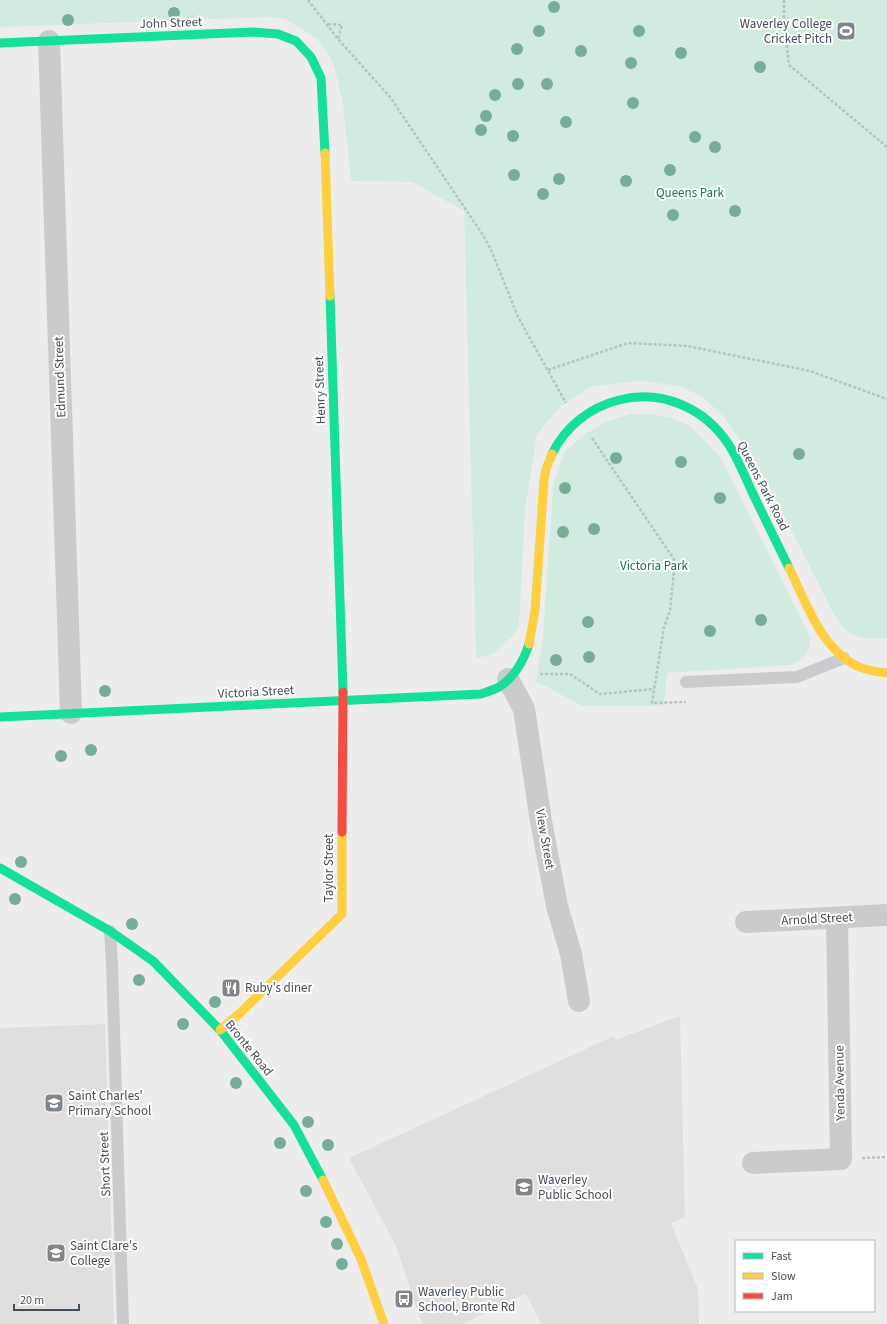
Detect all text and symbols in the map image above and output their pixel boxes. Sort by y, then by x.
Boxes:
street label: John Street [139,13,203,33]
place label: Waverley College Cricket Pitch [740,15,832,48]
sports icon: Waverley College Cricket Pitch [835,20,857,42]
park label: Queens Park [656,184,725,202]
street label: Edmund Street [50,335,70,418]
street label: Henry Street [310,355,330,424]
street label: Queens Park Road [733,438,793,534]
park label: Victoria Park [620,557,689,575]
street label: Victoria Street [217,681,295,703]
street label: View Street [531,807,559,871]
street label: Taylor Street [320,833,338,902]
street label: Arnold Street [781,908,854,930]
restaurant icon: Ruby’s diner [220,977,242,999]
place label: Ruby’s diner [245,979,313,997]
street label: Bronte Road [221,1016,277,1080]
street label: Yenda Avenue [830,1045,850,1122]
place label: Saint Charles' Primary School [68,1087,151,1120]
school or university icon: Saint Charles' Primary School [43,1092,65,1114]
street label: Short Street [95,1131,115,1197]
place label: Waverley Public School [538,1171,612,1204]
school or university icon: Waverley Public School [513,1176,535,1198]
place label: Saint Clare's College [70,1237,138,1270]
legend [735,1240,875,1312]
school or university icon: Saint Clare's College [45,1242,67,1264]
text: Fast [771,1248,791,1265]
text: Slow [771,1268,796,1285]
place label: Waverley Public School, Bronte Rd [418,1283,515,1316]
scale bar [14,1286,79,1312]
bus stop icon: Waverley Public School, Bronte Rd [393,1288,415,1310]
text: Jam [771,1288,793,1305]
text: 20 m [20,1292,44,1309]

